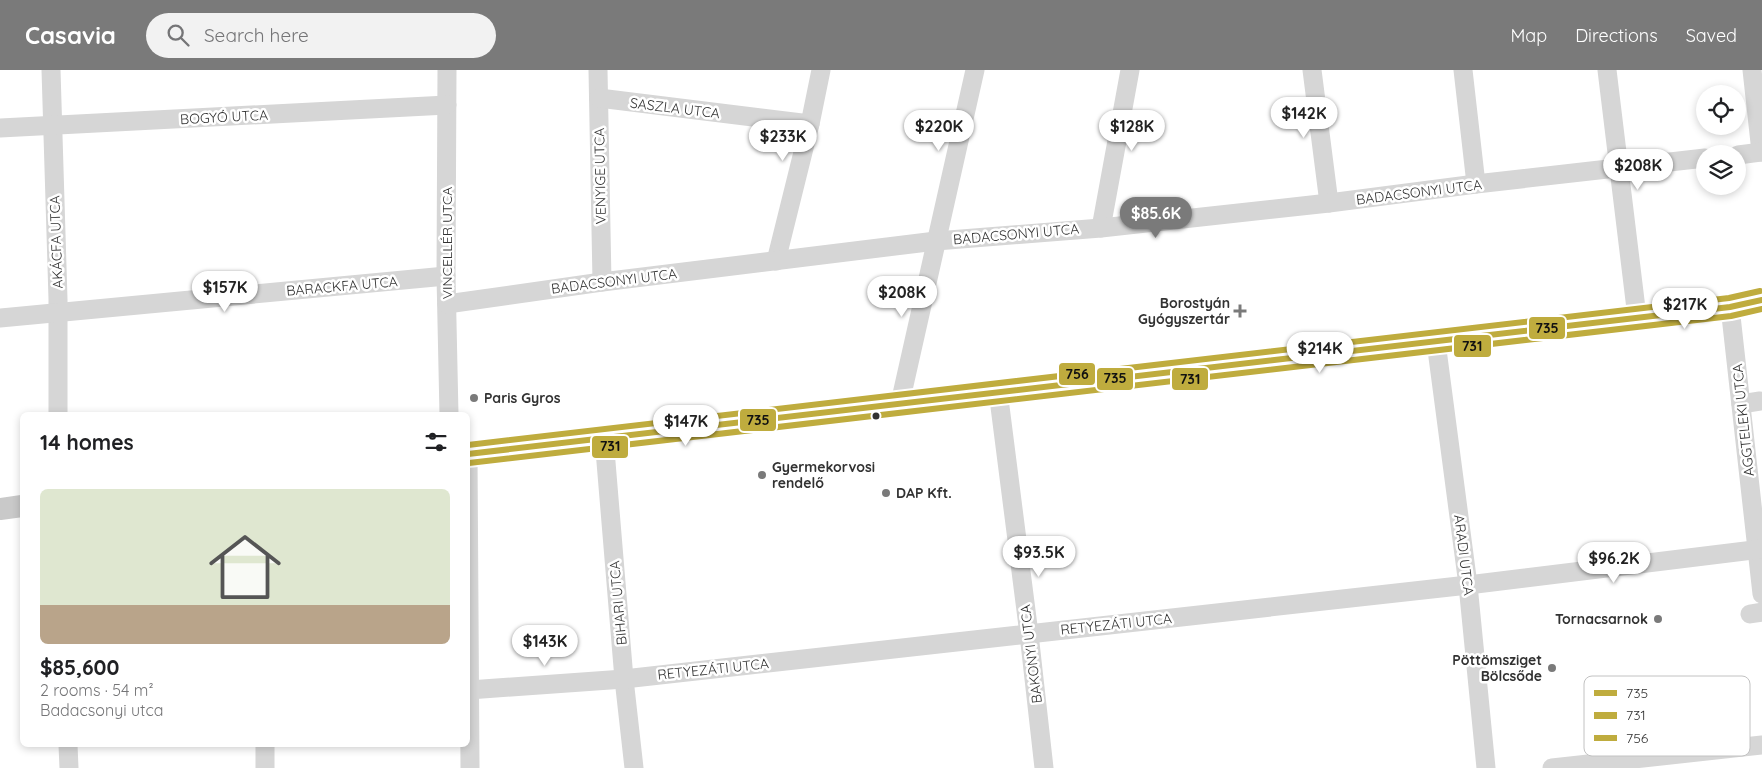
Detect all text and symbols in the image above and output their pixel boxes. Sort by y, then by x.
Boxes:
search box [146,13,496,58]
text: Casavia [25,20,116,50]
icon: search [164,21,192,49]
text: Search here [204,23,309,47]
text: Map [1510,24,1547,47]
text: Directions [1575,24,1658,47]
text: Saved [1686,24,1737,47]
map controls [1696,85,1746,195]
button: locate [1696,85,1746,135]
street label: SASZLA UTCA [629,94,721,122]
pin: $142K [1269,97,1339,139]
text: $142K [1282,103,1326,123]
street label: BOGYÓ UTCA [180,106,268,128]
pin: $220K [904,109,974,152]
pin: $128K [1097,109,1167,152]
text: $220K [915,116,963,136]
text: $128K [1110,116,1154,136]
pin: $233K [748,119,818,162]
text: $233K [760,126,806,146]
street label: VENYIGE UTCA [590,128,610,224]
button: layers [1696,145,1746,195]
pin: $208K [1603,148,1673,191]
text: $208K [1614,155,1662,175]
street label: BADACSONYI UTCA [1355,175,1483,209]
street label: VINCELLÉR UTCA [438,187,456,299]
street label: AKÁCFA UTCA [45,195,67,289]
pin: $85.6K [1115,196,1197,239]
text: $85.6K [1131,203,1181,223]
street label: BADACSONYI UTCA [952,220,1080,248]
street label: BADACSONYI UTCA [550,264,678,298]
pin: $157K [190,270,260,313]
street label: BARACKFA UTCA [285,272,399,300]
pin: $208K [867,276,937,318]
text: $157K [203,277,247,297]
text: $208K [878,282,926,302]
pin: $217K [1650,288,1720,330]
place label: Borostyán Gyógyszertár [1138,294,1230,328]
text: $217K [1663,294,1707,314]
marker: Borostyán Gyógyszertár [1234,305,1246,317]
line badge: 735 [1528,316,1566,340]
text: 735 [1535,319,1559,337]
pin: $214K [1285,332,1355,374]
line badge: 731 [1453,334,1492,358]
text: 731 [1462,337,1482,355]
text: $214K [1298,338,1342,358]
line badge: 756 [1058,362,1096,386]
street label: AGGTELEKI UTCA [1728,363,1758,477]
text: 756 [1065,365,1089,383]
line badge: 735 [1096,367,1134,391]
line badge: 731 [1171,367,1209,391]
text: 735 [1103,369,1127,387]
text: 731 [1180,370,1200,388]
place label: Paris Gyros [484,389,561,407]
marker: Paris Gyros [468,392,480,404]
pin: $147K [651,404,721,447]
line badge: 735 [739,408,777,432]
text: $147K [664,411,708,431]
text: 735 [746,411,770,429]
unlabelled marker [871,411,881,421]
icon: filters [422,428,450,456]
text: 14 homes [40,429,134,455]
line badge: 731 [591,435,629,459]
text: 731 [600,437,620,455]
place label: Gyermekorvosi rendelő [772,458,875,492]
marker: Gyermekorvosi rendelő [756,469,768,481]
place label: DAP Kft. [896,484,952,502]
marker: DAP Kft. [880,487,892,499]
street label: ARADI UTCA [1450,514,1478,596]
icon: home [200,522,290,612]
pin: $93.5K [998,536,1080,578]
text: $93.5K [1014,542,1064,562]
pin: $96.2K [1573,542,1655,584]
text: $96.2K [1588,548,1640,568]
street label: BIHARI UTCA [605,560,631,646]
street label: BAKONYI UTCA [1016,603,1046,705]
street label: RETYEZÁTI UTCA [1059,609,1173,639]
place label: Tornacsarnok [1555,610,1648,628]
marker: Tornacsarnok [1652,613,1664,625]
pin: $143K [510,624,580,667]
text: $143K [523,631,567,651]
place label: Pöttömsziget Bölcsőde [1452,651,1542,685]
text: $85,600 [40,654,119,680]
street label: RETYEZÁTI UTCA [656,654,770,684]
marker: Pöttömsziget Bölcsőde [1546,662,1558,674]
legend [1584,676,1750,756]
text: 2 rooms · 54 m² [40,680,154,700]
text: 735 [1626,684,1648,702]
text: Badacsonyi utca [40,700,163,720]
text: 731 [1626,706,1646,724]
text: 756 [1626,729,1649,747]

